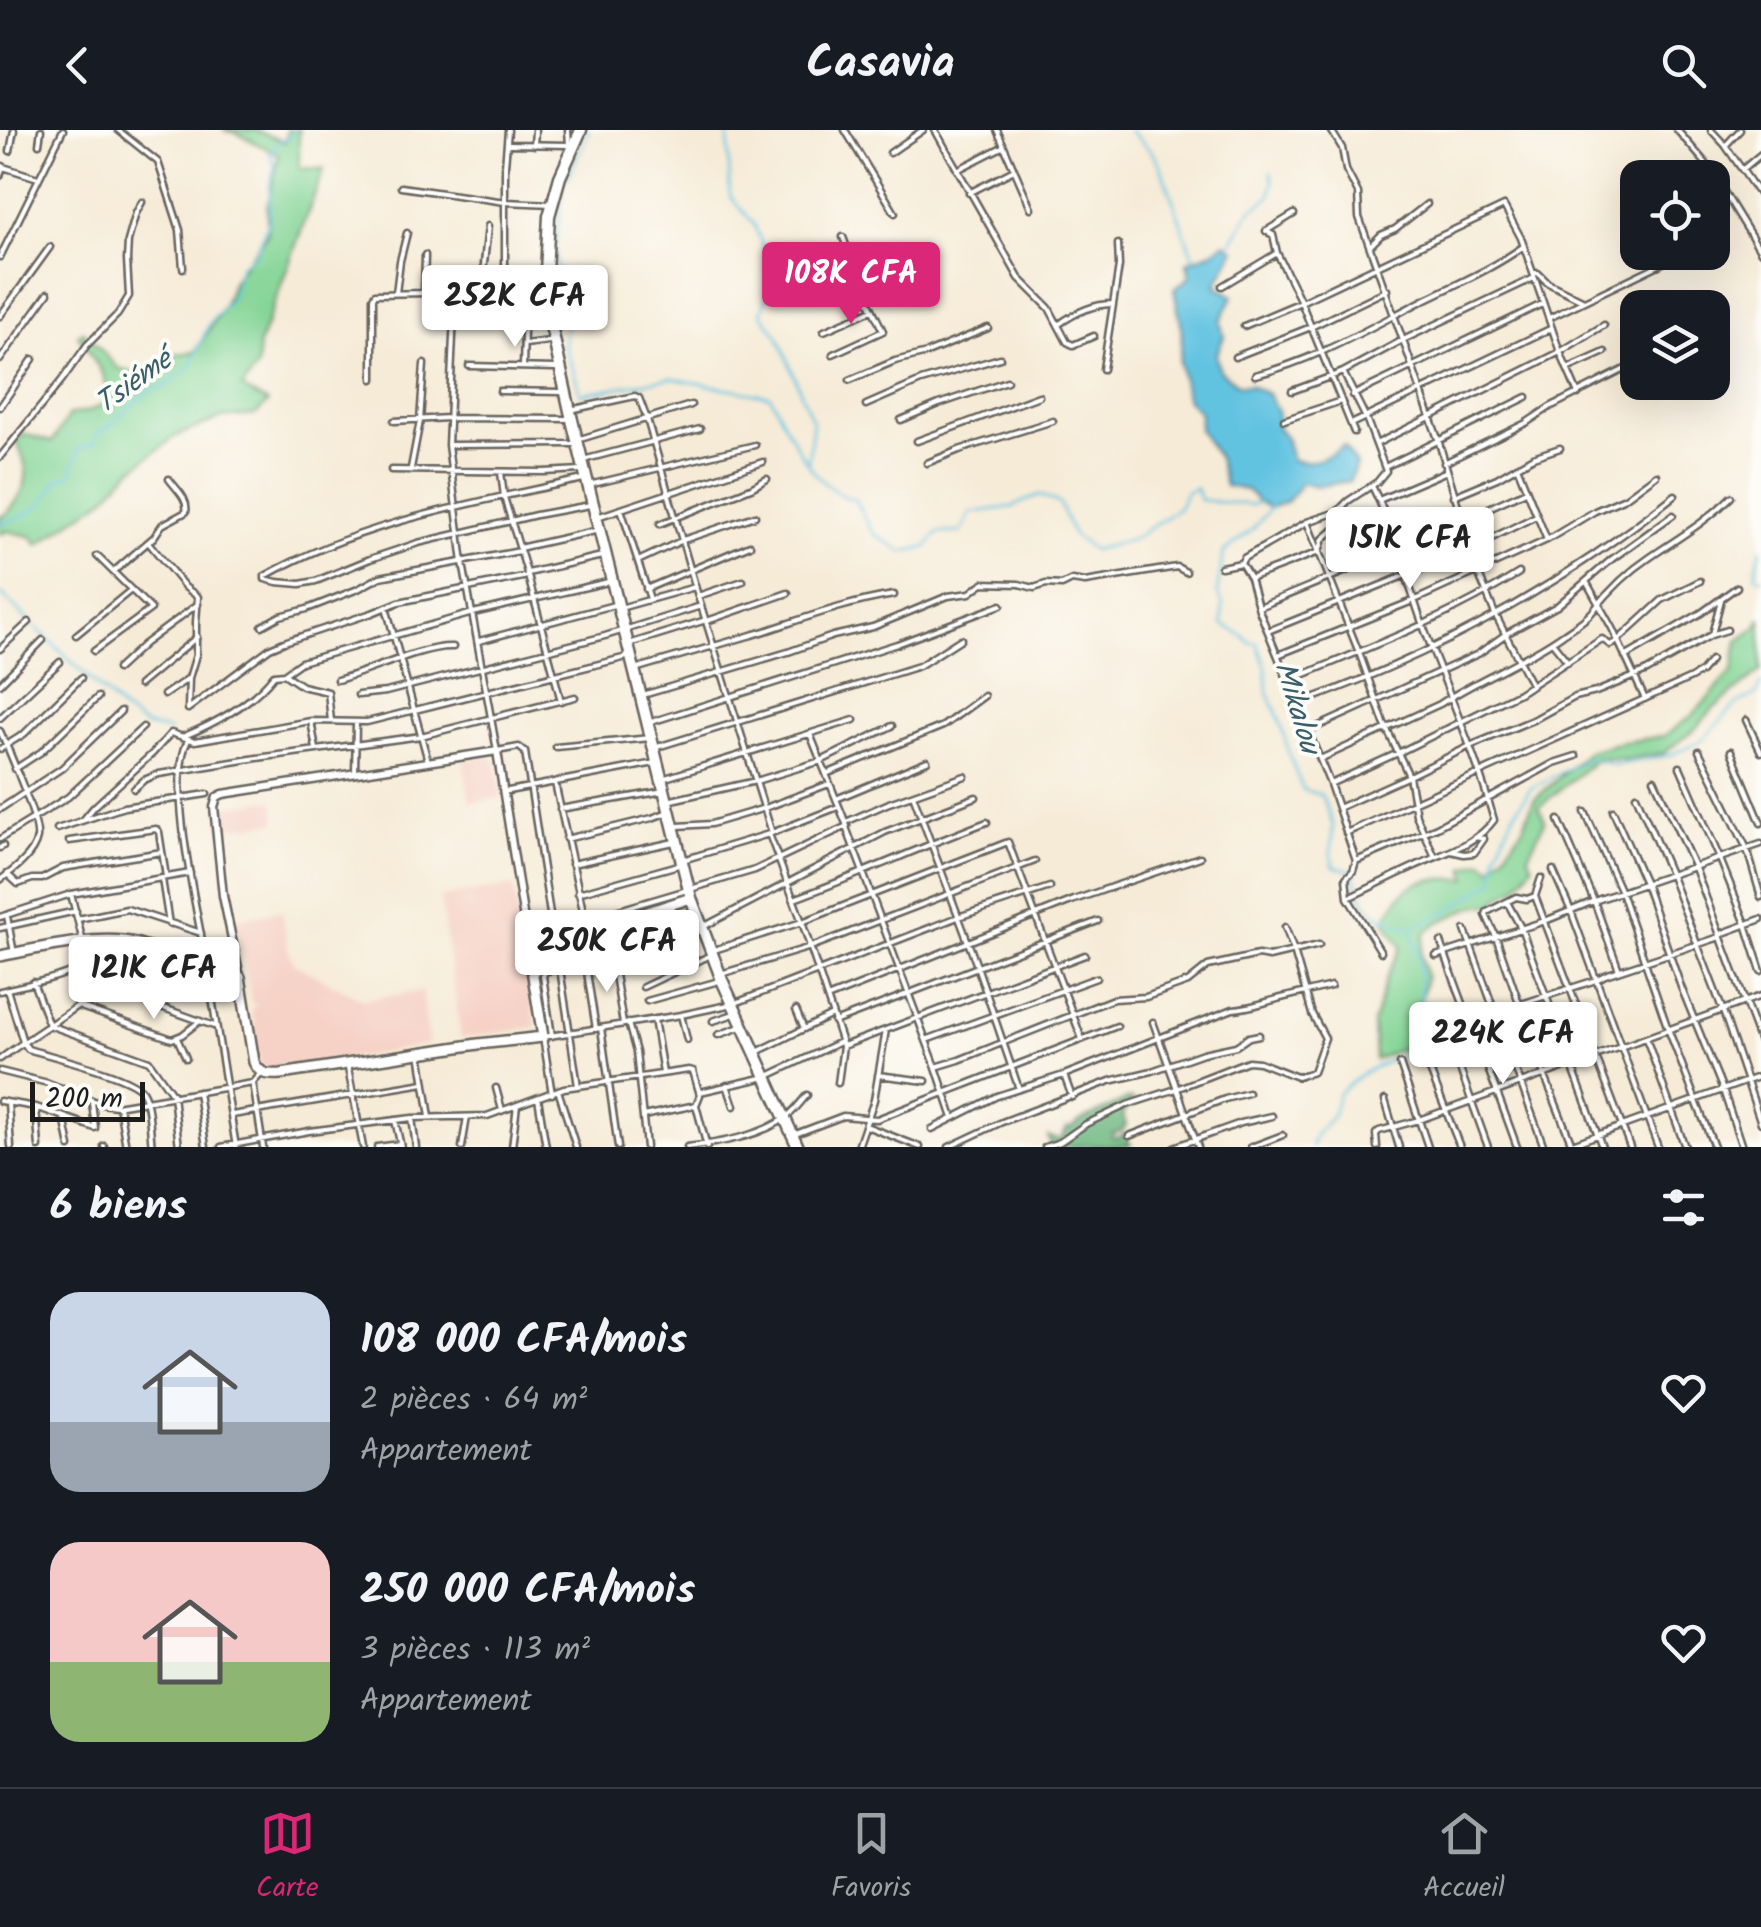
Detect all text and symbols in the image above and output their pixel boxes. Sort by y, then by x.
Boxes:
text: Casavia [806,29,955,101]
icon: back [50,38,105,93]
icon: search [1656,38,1711,93]
map controls [1620,160,1730,400]
button: locate [1620,160,1730,270]
pin: 108K CFA [748,242,954,327]
text: 108K CFA [784,249,918,300]
pin: 252K CFA [412,265,618,350]
text: 252K CFA [444,272,586,323]
button: layers [1620,290,1730,400]
water label: Tsiémé [85,334,189,427]
pin: 151K CFA [1307,507,1513,592]
text: 151K CFA [1348,514,1472,565]
water label: Mikalou [1259,655,1334,763]
pin: 250K CFA [504,910,710,995]
text: 250K CFA [537,917,677,968]
pin: 121K CFA [51,937,257,1022]
text: 121K CFA [91,944,217,995]
pin: 224K CFA [1400,1002,1606,1087]
text: 224K CFA [1431,1009,1575,1060]
scale bar [30,1077,145,1121]
text: 200 m [45,1077,123,1122]
text: 6 biens [50,1174,187,1241]
icon: filters [1656,1180,1711,1235]
text: 108 000 CFA/mois [360,1308,687,1375]
icon: home [130,1332,250,1452]
icon: heart [1656,1365,1711,1420]
text: 2 pièces · 64 m² [360,1375,587,1426]
text: Appartement [360,1426,532,1477]
text: 250 000 CFA/mois [360,1558,695,1625]
icon: home [130,1582,250,1702]
icon: heart [1656,1615,1711,1670]
text: 3 pièces · 113 m² [360,1625,590,1676]
text: Appartement [360,1676,532,1727]
tab: Carte [256,1806,319,1911]
tab: Favoris [831,1806,911,1911]
tab: Accueil [1423,1806,1505,1911]

